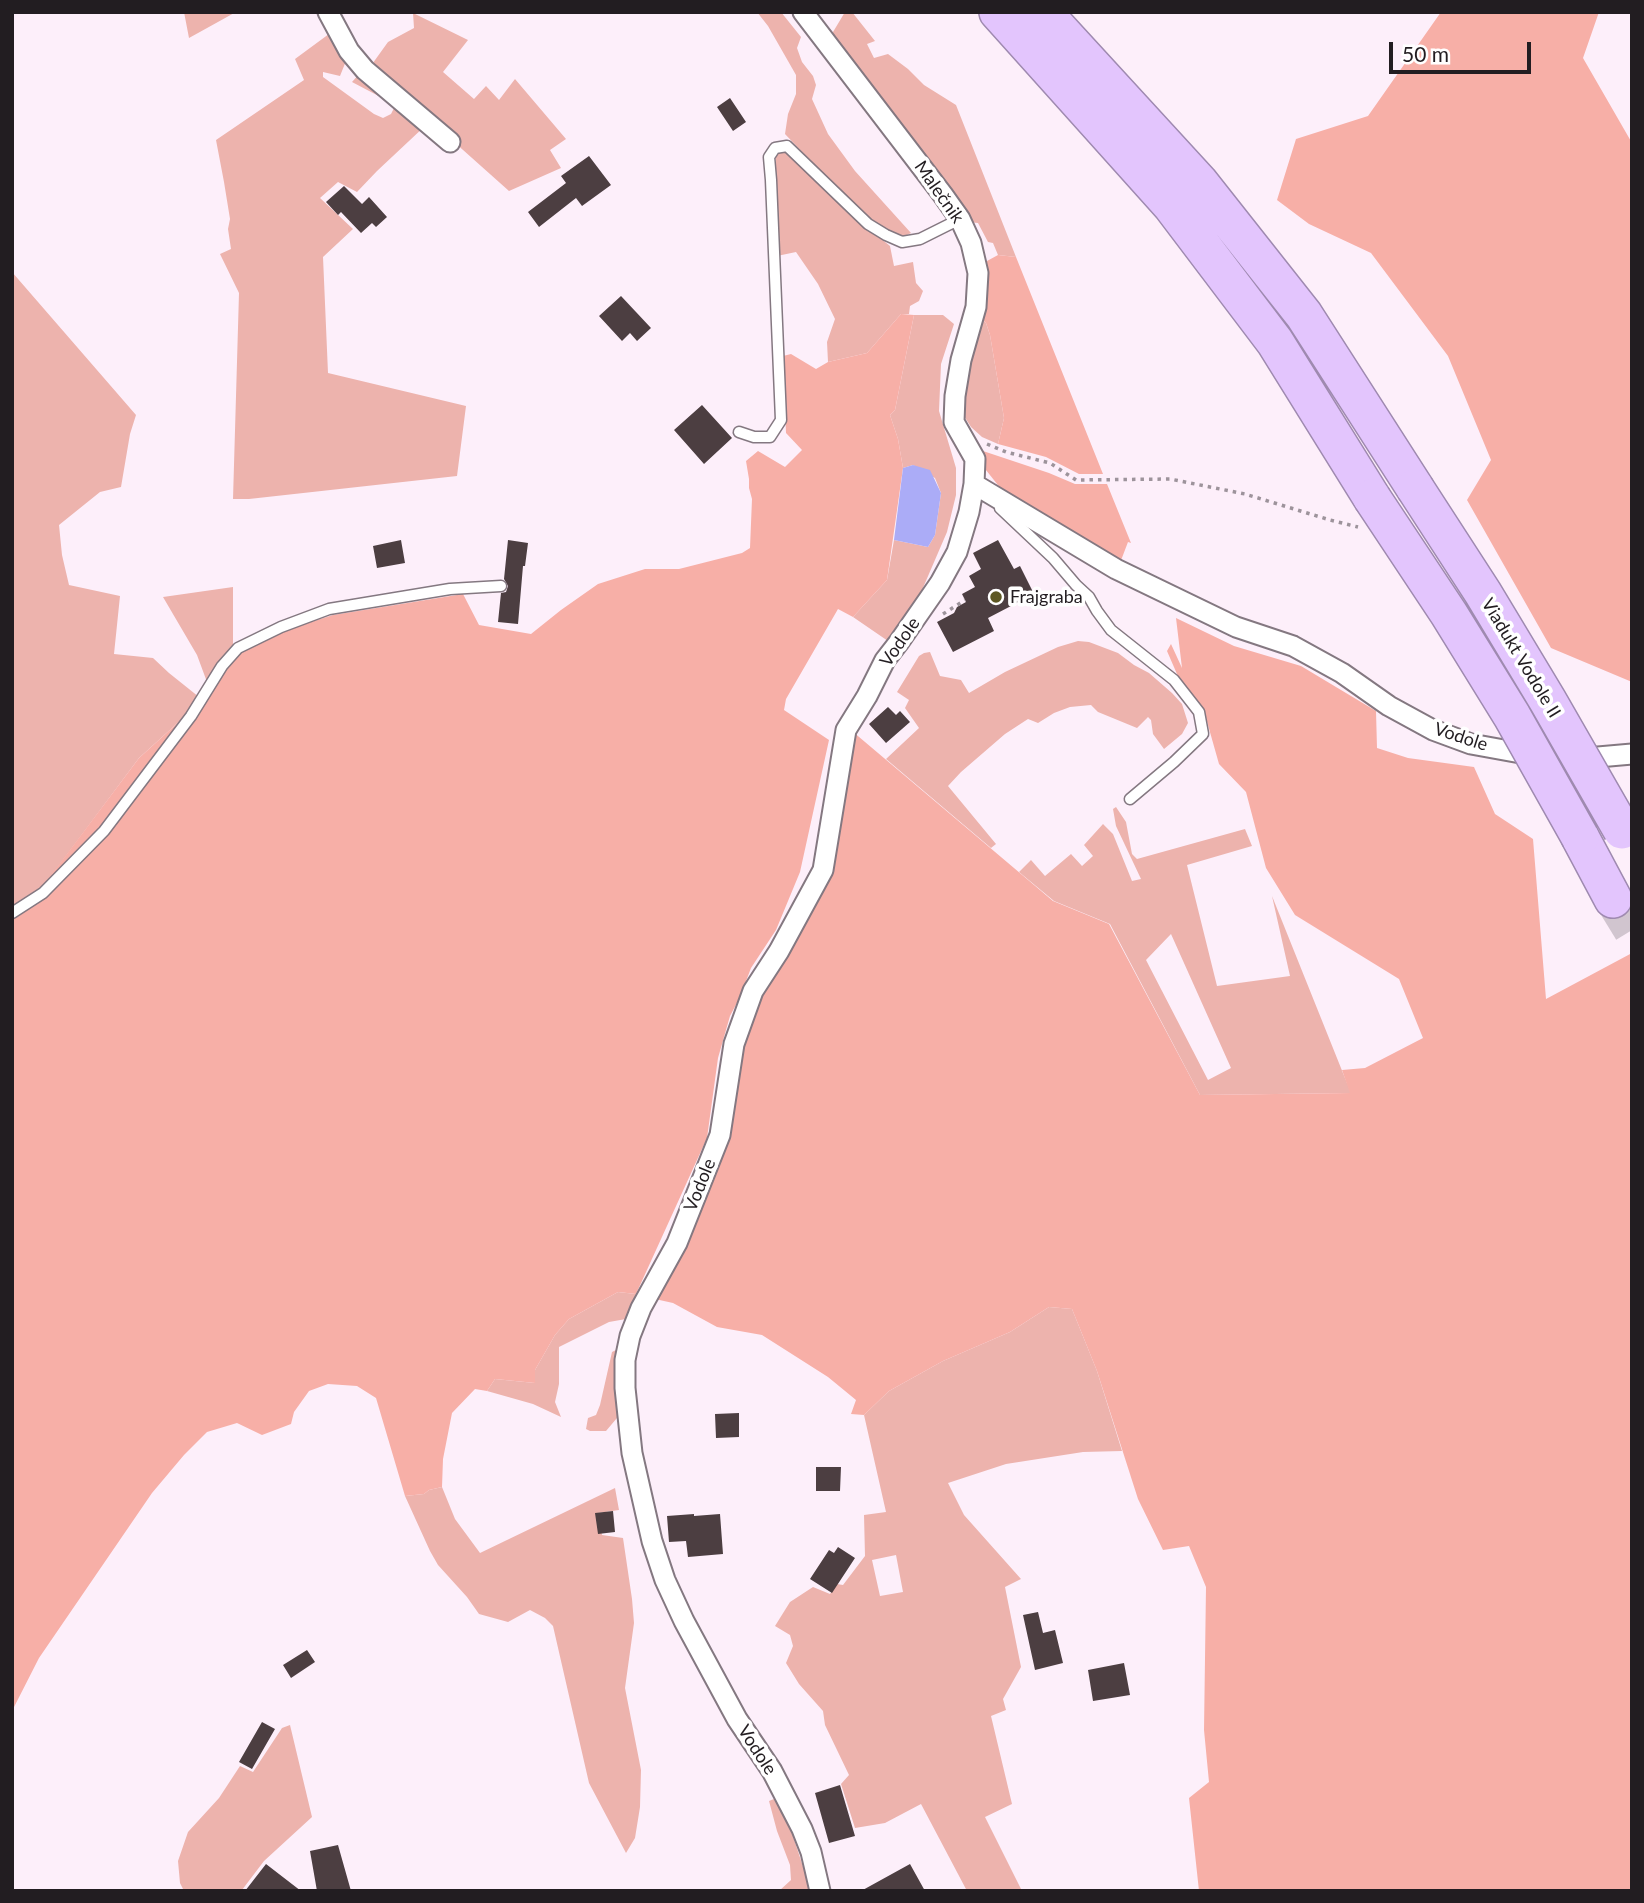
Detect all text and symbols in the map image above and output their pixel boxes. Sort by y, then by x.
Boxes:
scale bar [1392,28,1534,72]
text: 50 m [1402,41,1449,66]
street label: Malečnik [910,157,968,227]
place label: Frajgraba [1010,586,1083,608]
marker: Frajgraba [988,589,1004,605]
street label: Viadukt Vodole II [1477,594,1565,722]
street label: Vodole [875,613,925,671]
street label: Vodole [1431,718,1491,756]
street label: Vodole [680,1155,720,1215]
street label: Vodole [733,1721,781,1779]

